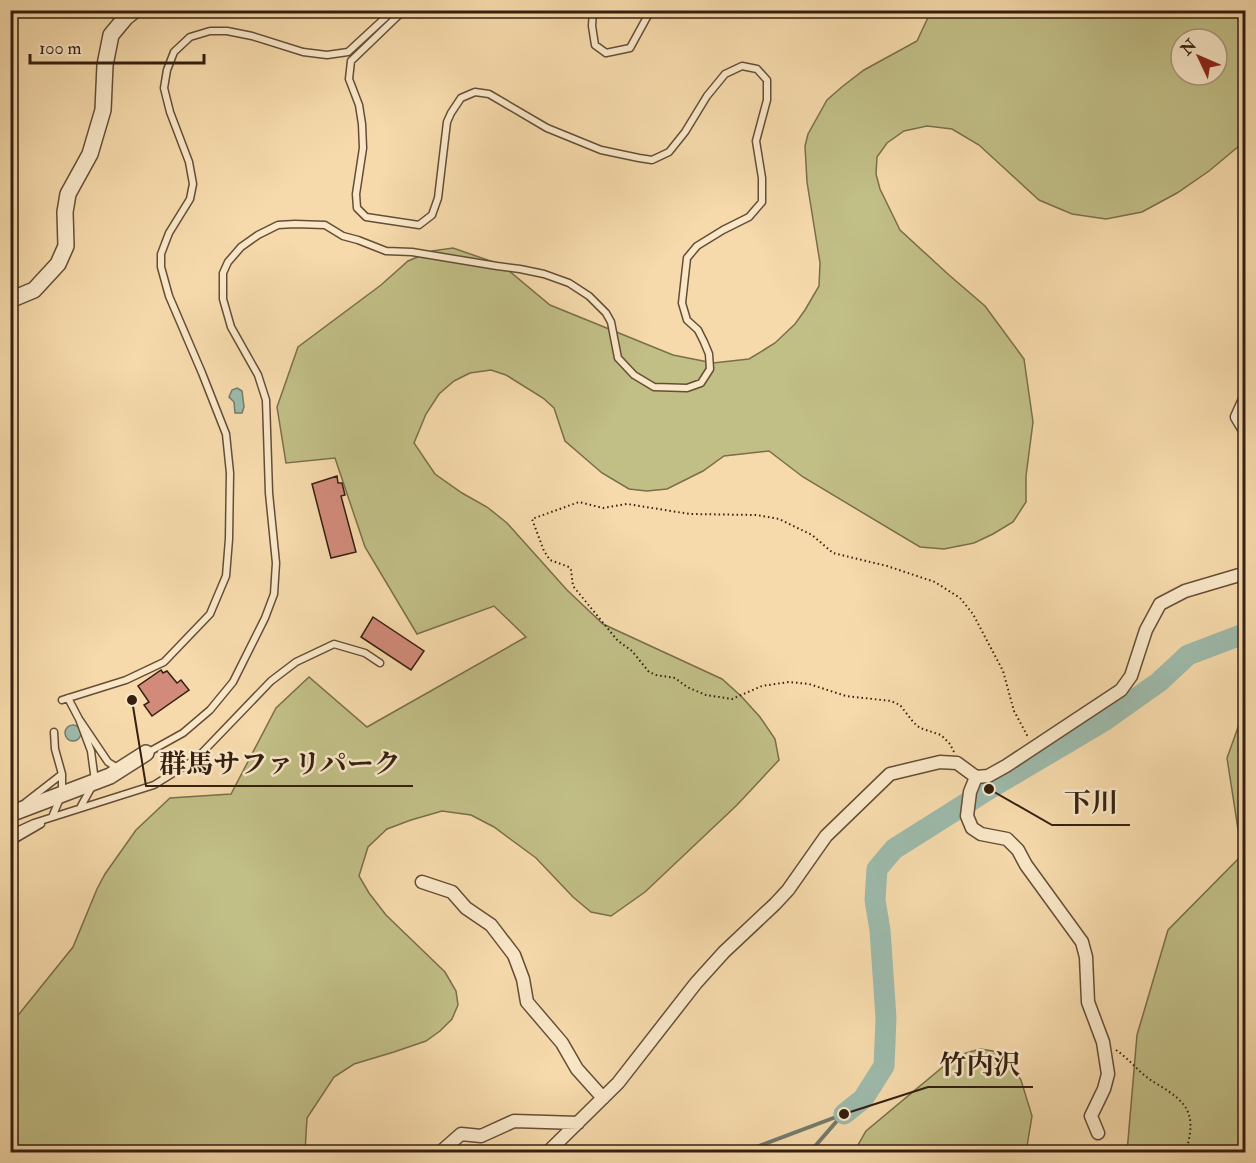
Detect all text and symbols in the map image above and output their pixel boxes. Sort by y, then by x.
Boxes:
scale bar [30,27,204,65]
north arrow [1169,27,1229,87]
text: N [1176,35,1202,60]
text: 100 m [39,37,82,60]
callout: 群馬サファリパーク [146,741,413,786]
text: 群馬サファリパーク [159,748,401,781]
callout: 下川 [1052,780,1130,825]
text: 下川 [1064,787,1118,820]
callout: 竹内沢 [928,1042,1033,1087]
text: 竹内沢 [940,1049,1021,1082]

